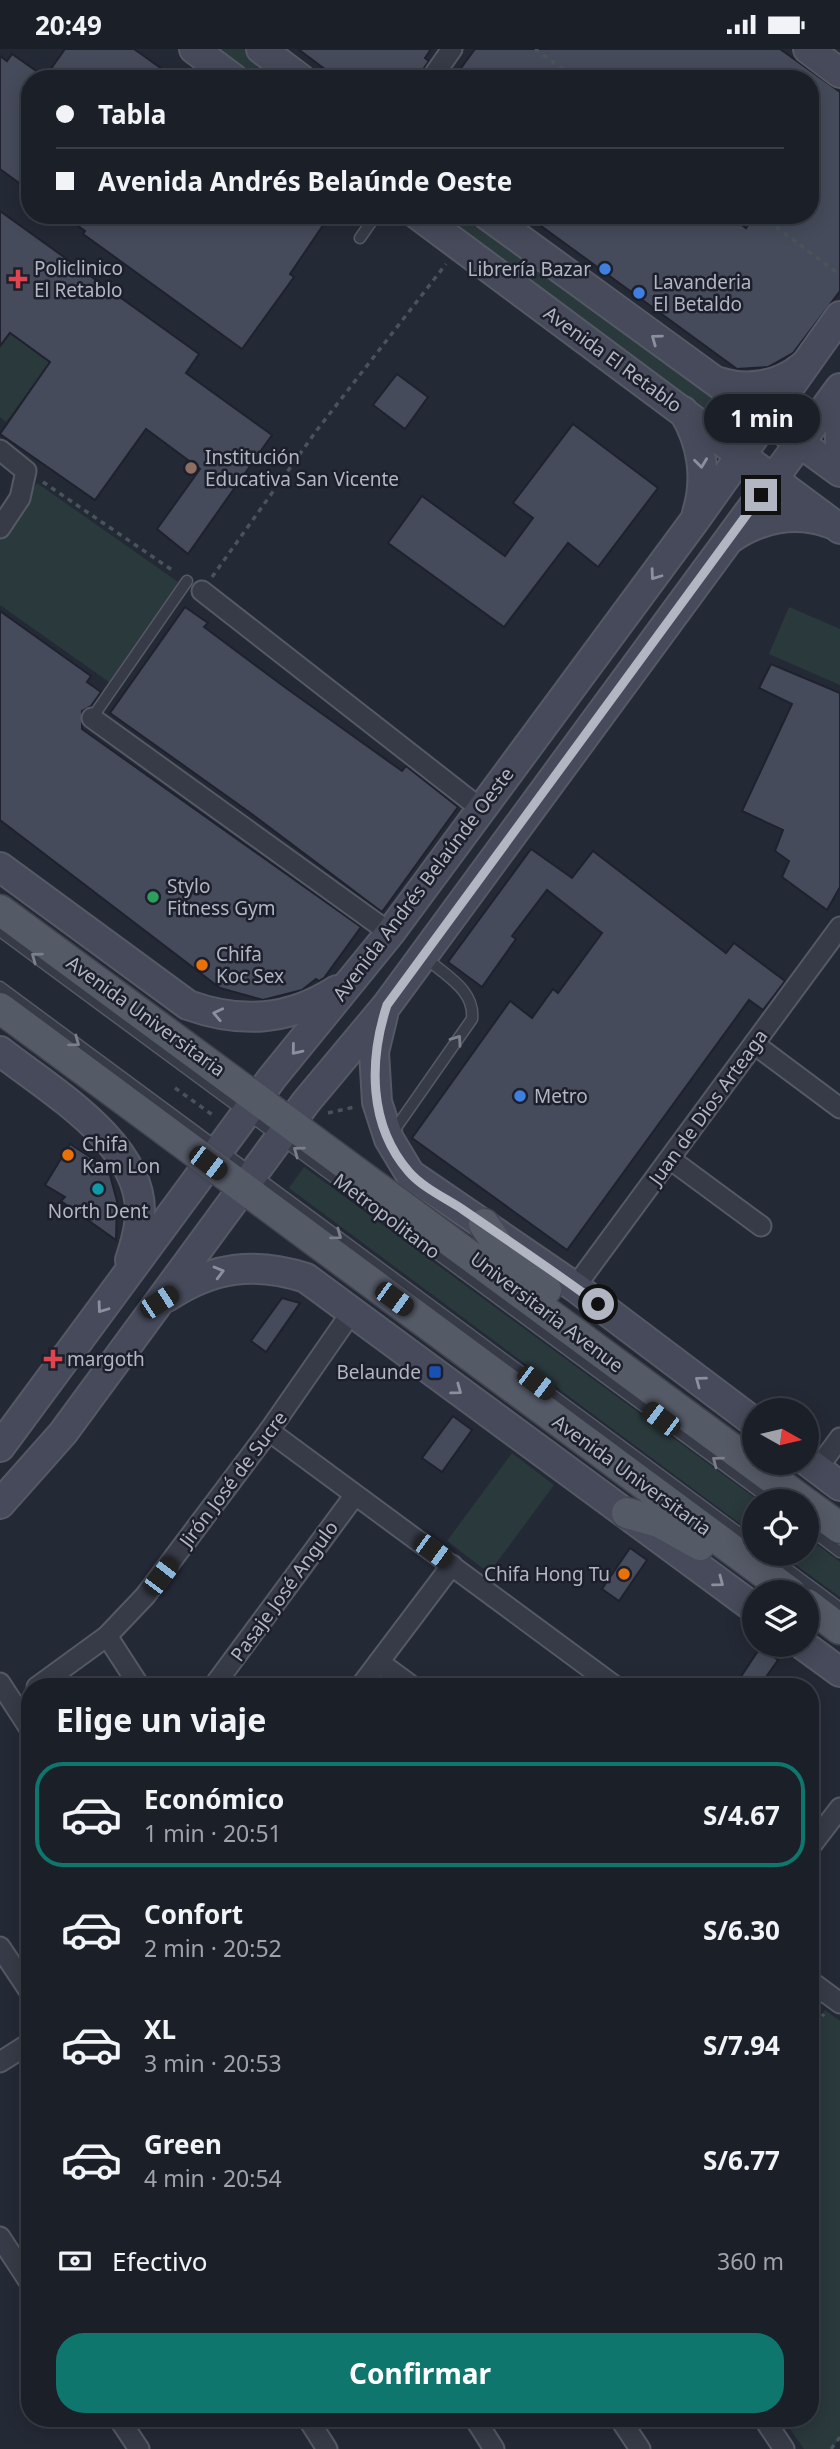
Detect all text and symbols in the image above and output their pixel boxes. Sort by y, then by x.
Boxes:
text: 20:49 [35,7,102,43]
text: Tabla [98,96,166,132]
text: Avenida Andrés Belaúnde Oeste [98,163,512,199]
place label: Policlinico El Retablo [34,255,123,303]
place label: Librería Bazar [467,256,591,282]
marker: Librería Bazar [597,261,613,277]
marker: Policlinico El Retablo [8,269,28,289]
place label: Lavanderia El Betaldo [653,269,751,317]
marker: Lavanderia El Betaldo [631,285,647,301]
street label: Avenida El Retablo [539,300,687,418]
one-way arrow [651,335,664,347]
callout: 1 min [703,393,819,443]
text: 1 min [730,402,794,434]
place label: Institución Educativa San Vicente [205,444,399,492]
one-way arrow [694,457,709,469]
marker: Institución Educativa San Vicente [183,460,199,476]
route end [745,479,777,511]
one-way arrow [650,567,663,580]
street label: Avenida Andrés Belaúnde Oeste [327,762,519,1006]
place label: Stylo Fitness Gym [167,873,276,921]
marker: Stylo Fitness Gym [145,889,161,905]
place label: Chifa Koc Sex [216,941,284,989]
street label: Avenida Universitaria [61,950,231,1082]
one-way arrow [31,953,44,966]
marker: Chifa Koc Sex [194,957,210,973]
one-way arrow [212,1007,224,1022]
street label: Juan de Dios Arteaga [641,1024,773,1192]
one-way arrow [67,1034,79,1046]
one-way arrow [449,1035,461,1048]
one-way arrow [292,1041,304,1054]
place label: Metro [534,1083,588,1109]
marker: Metro [512,1088,528,1104]
place label: Chifa Kam Lon [82,1131,160,1179]
car [185,1142,232,1184]
marker: Chifa Kam Lon [60,1147,76,1163]
one-way arrow [293,1147,306,1159]
street label: Metropolitano [328,1167,446,1265]
marker: North Dent [90,1181,106,1197]
place label: North Dent [48,1198,148,1224]
one-way arrow [329,1227,341,1240]
street label: Universitaria Avenue [465,1246,629,1378]
one-way arrow [213,1266,225,1280]
car [371,1278,418,1320]
car [136,1282,183,1322]
route start [582,1288,614,1320]
one-way arrow [97,1300,110,1313]
place label: margoth [67,1346,145,1372]
marker: margoth [45,1351,61,1367]
place label: Belaunde [336,1359,421,1385]
car [513,1362,560,1404]
marker: Belaunde [427,1364,443,1380]
one-way arrow [695,1377,707,1389]
one-way arrow [449,1381,462,1394]
car [638,1398,685,1440]
north arrow [742,1398,819,1475]
map controls [742,1398,819,1657]
street label: Jirón José de Sucre [172,1406,293,1554]
street label: Avenida Universitaria [547,1409,717,1541]
one-way arrow [713,1457,725,1469]
button: locate [742,1489,819,1566]
street label: Pasaje José Angulo [224,1516,344,1666]
car [410,1530,457,1572]
car [140,1553,183,1599]
place label: Chifa Hong Tu [484,1561,610,1587]
marker: Chifa Hong Tu [616,1566,632,1582]
one-way arrow [711,1574,724,1586]
button: layers [742,1580,819,1657]
text: Elige un viaje [56,1698,266,1741]
text: Económico [144,1781,284,1817]
icon: car [60,1783,123,1846]
text: S/4.67 [703,1797,780,1833]
text: 1 min · 20:51 [144,1817,282,1849]
text: Confort [144,1896,243,1932]
icon: car [60,1898,123,1961]
text: S/6.30 [703,1912,780,1948]
text: 2 min · 20:52 [144,1932,282,1964]
text: XL [144,2011,176,2047]
icon: car [60,2013,123,2076]
text: S/7.94 [703,2027,780,2063]
text: 3 min · 20:53 [144,2047,282,2079]
text: Green [144,2126,222,2162]
icon: car [60,2128,123,2191]
text: S/6.77 [703,2142,780,2178]
text: 4 min · 20:54 [144,2162,282,2194]
icon: cash [56,2242,94,2280]
text: Efectivo [112,2243,208,2279]
text: 360 m [717,2245,784,2277]
button: Confirmar [56,2333,784,2413]

